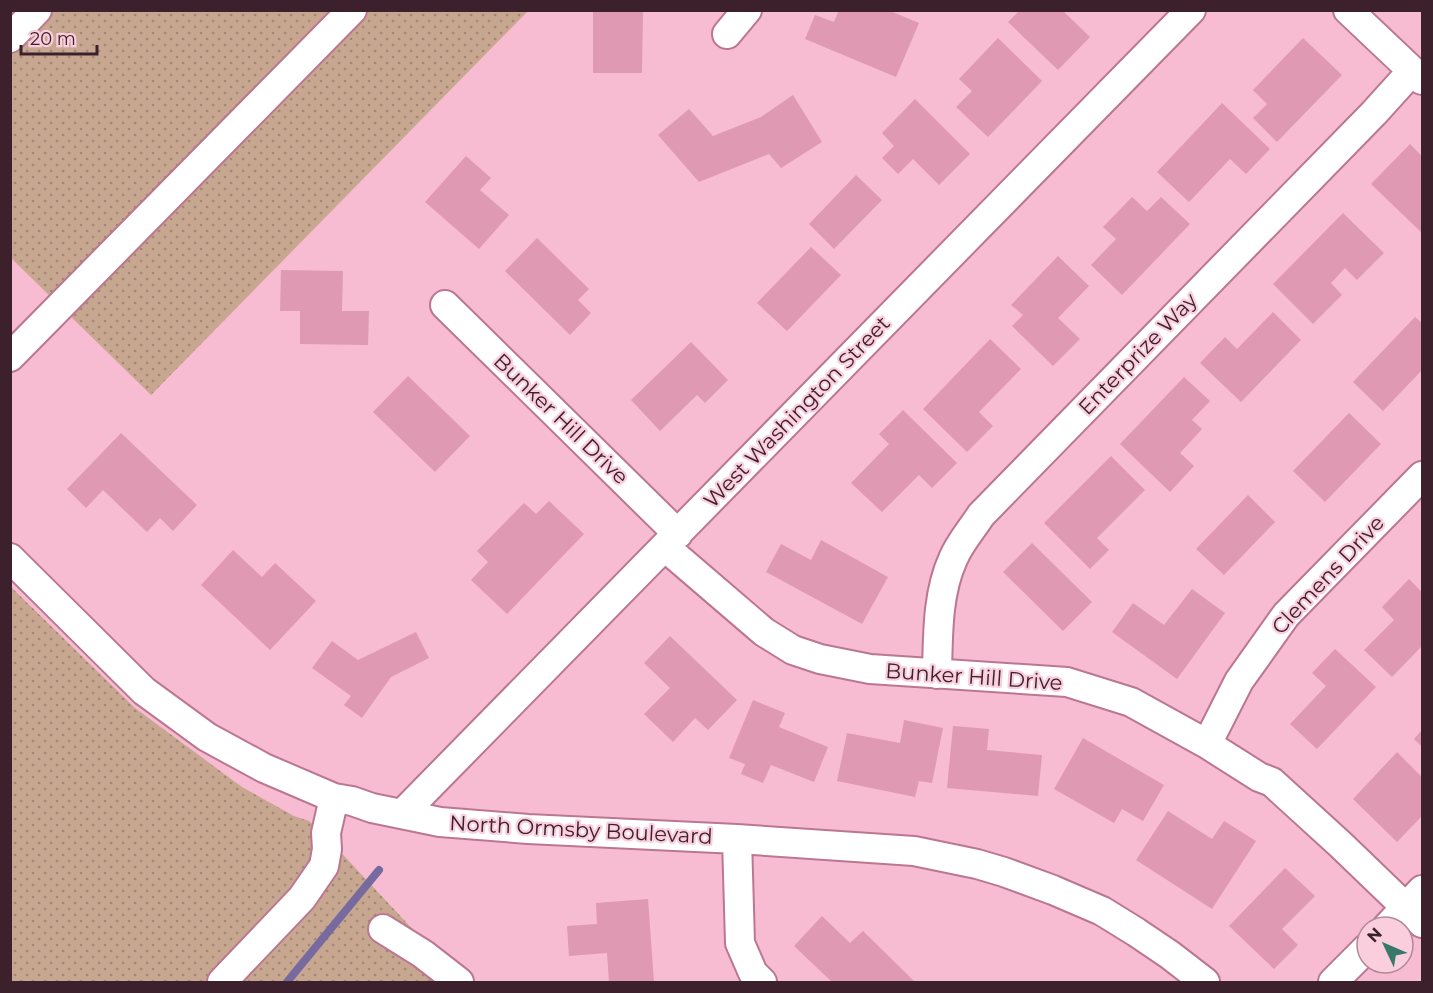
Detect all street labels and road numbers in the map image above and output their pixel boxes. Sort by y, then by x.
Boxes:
street label: Enterprize Way [1073,287,1203,420]
street label: West Washington Street [698,311,895,513]
street label: Bunker Hill Drive [489,348,634,489]
street label: Clemens Drive [1266,510,1389,639]
street label: Bunker Hill Drive [885,658,1063,695]
street label: North Ormsby Boulevard [449,810,713,849]

